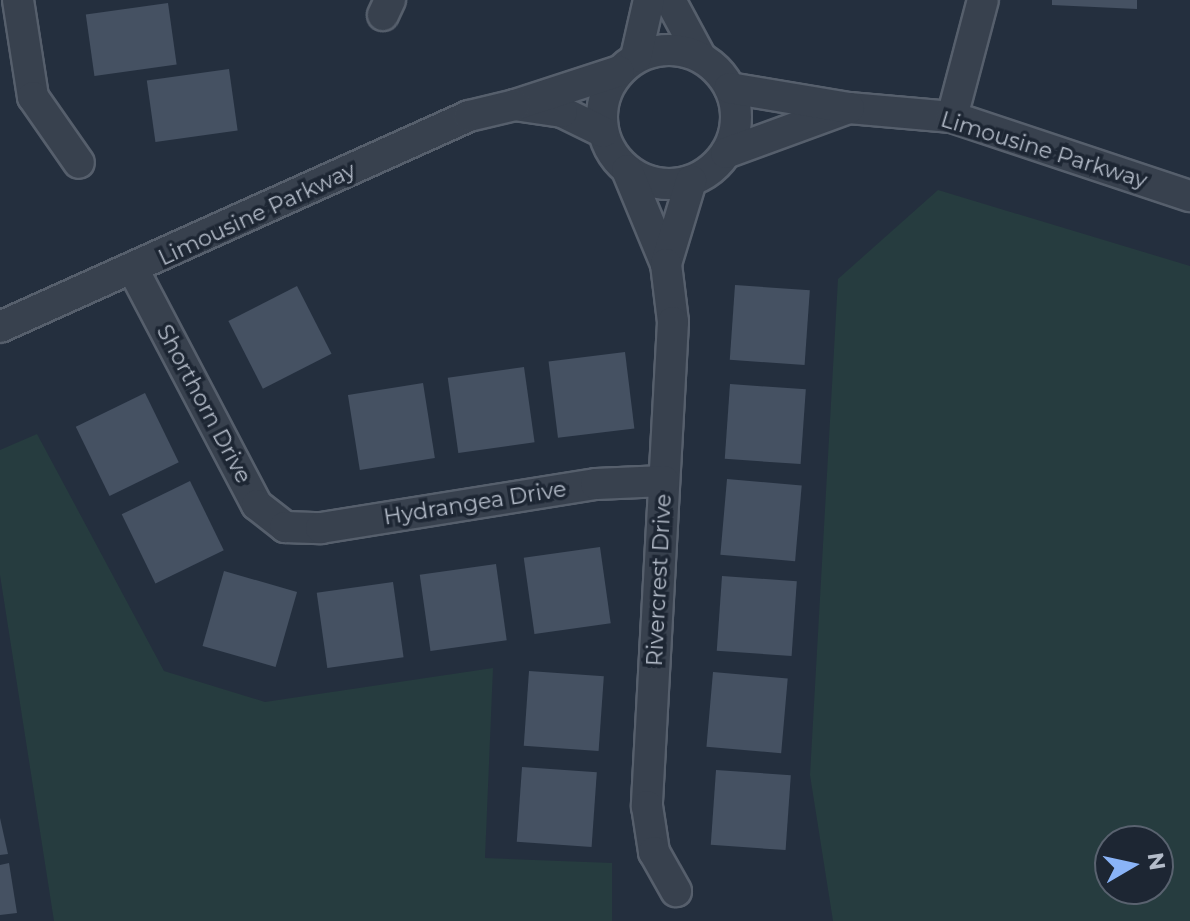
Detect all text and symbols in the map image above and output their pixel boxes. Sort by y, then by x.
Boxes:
street label: Limousine Parkway [938,106,1150,194]
street label: Limousine Parkway [154,157,360,271]
street label: Shorthorn Drive [151,320,257,488]
street label: Hydrangea Drive [382,476,568,530]
street label: Rivercrest Drive [641,493,677,667]
north arrow [1094,825,1174,905]
text: N [1141,851,1171,872]

